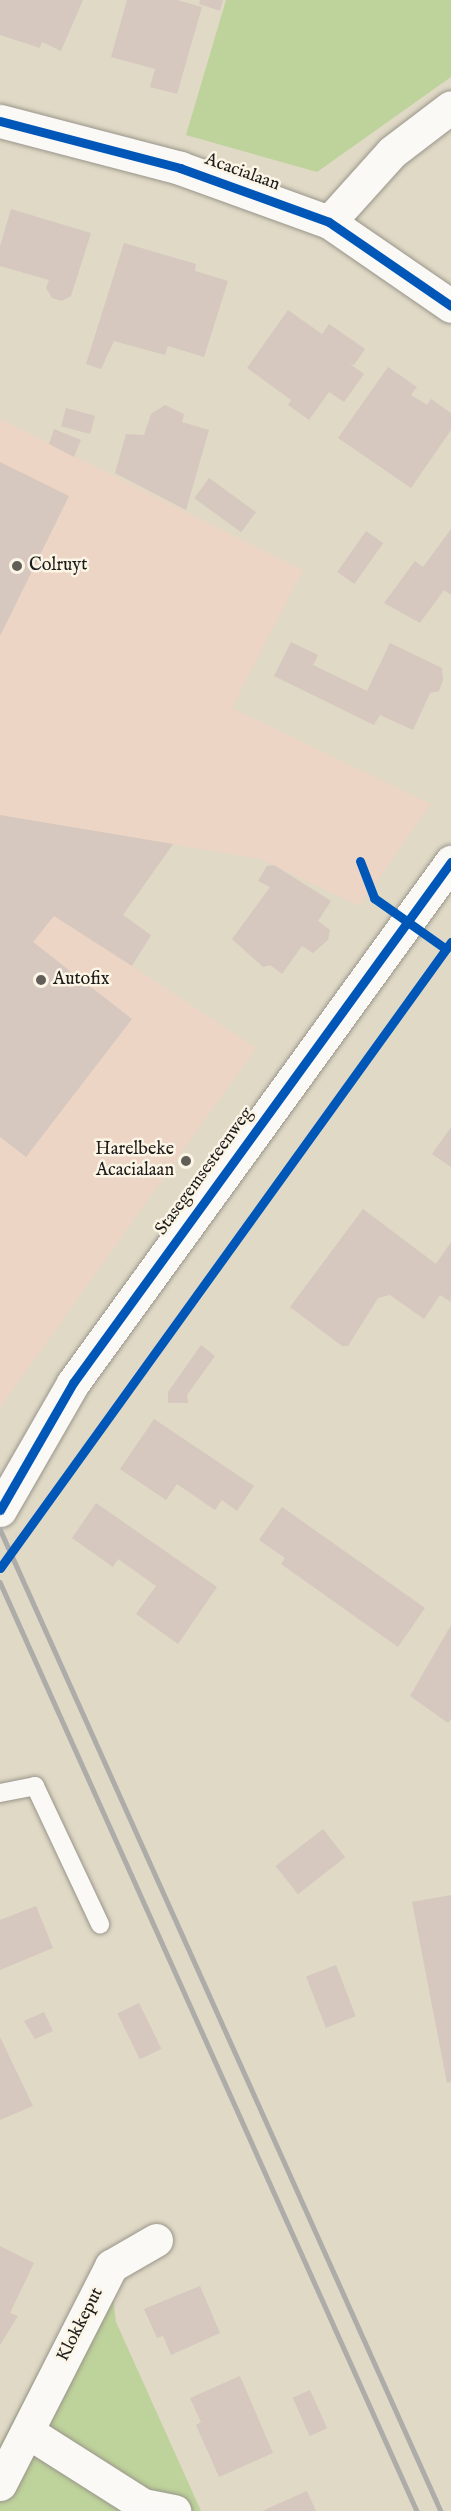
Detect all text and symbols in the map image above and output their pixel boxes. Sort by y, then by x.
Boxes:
street label: Acacialaan [202,150,282,196]
place label: Colruyt [29,555,87,577]
marker: Colruyt [10,559,24,573]
place label: Autofix [53,969,110,991]
marker: Autofix [34,973,48,987]
street label: Stasegemsesteenweg [151,1104,259,1240]
place label: Harelbeke Acacialaan [95,1140,174,1182]
marker: Harelbeke Acacialaan [179,1154,193,1168]
street label: Klokkeput [53,2284,109,2366]

